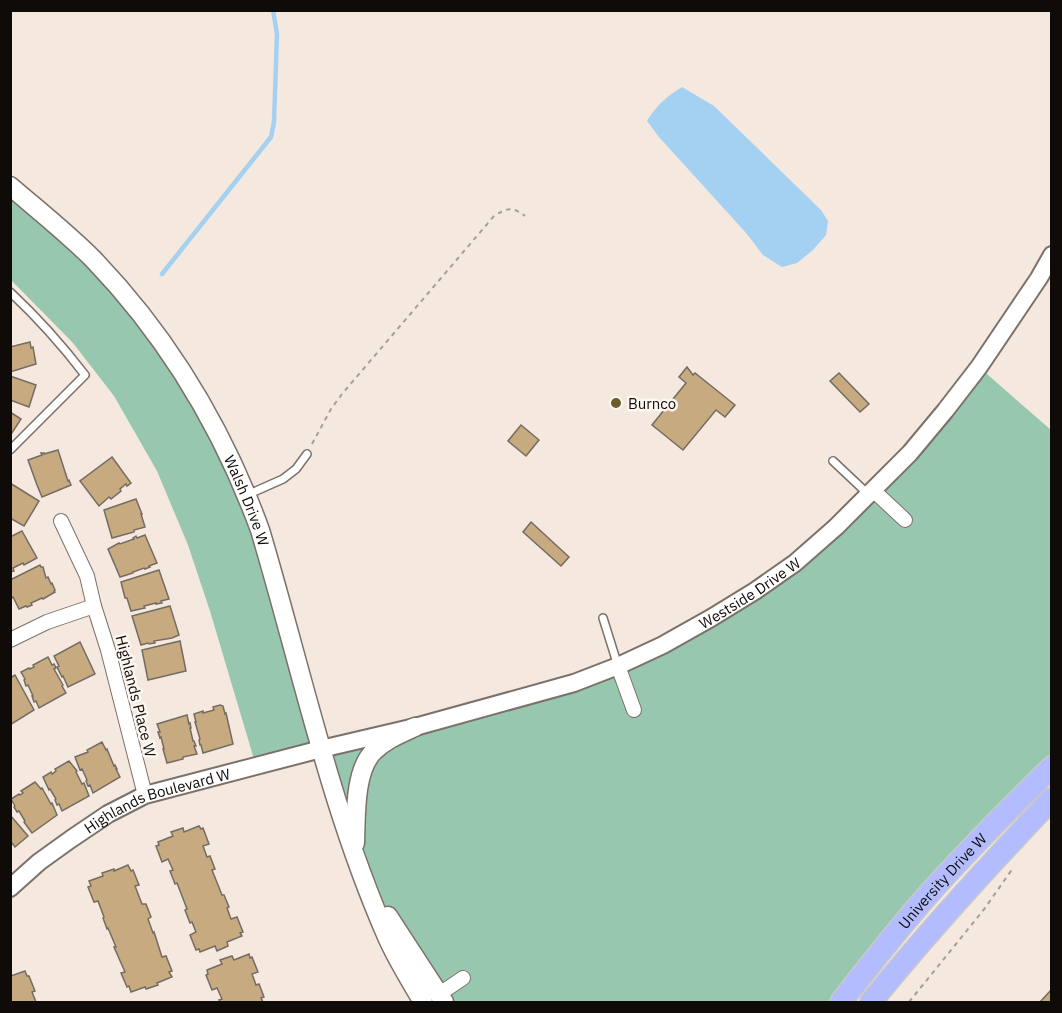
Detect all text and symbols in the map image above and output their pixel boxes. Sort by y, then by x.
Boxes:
place label: Burnco [628,394,676,413]
marker: Burnco [609,396,623,410]
street label: Walsh Drive W [220,452,274,549]
street label: Westside Drive W [695,552,804,632]
street label: Highlands Place W [112,633,160,759]
street label: Highlands Boulevard W [80,764,233,837]
street label: University Drive W [894,828,991,932]

